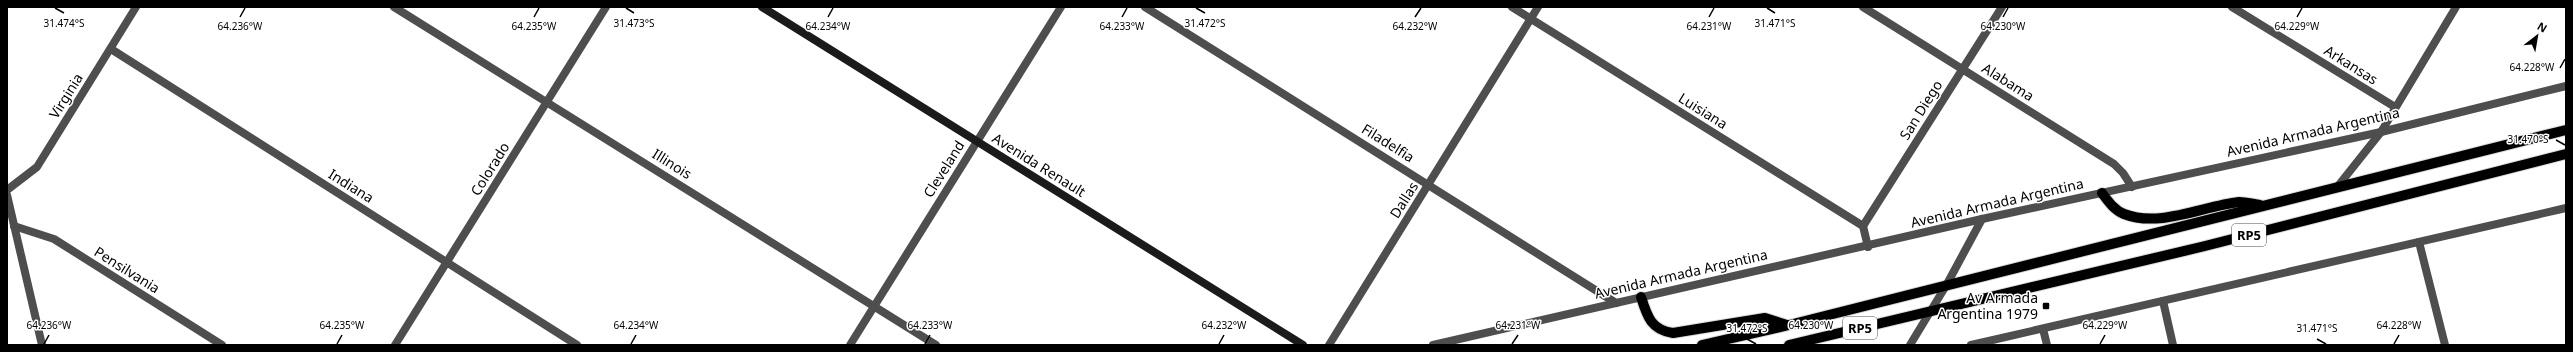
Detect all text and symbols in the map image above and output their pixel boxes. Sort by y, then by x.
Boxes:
text: 31.474°S [43,16,85,30]
text: 31.473°S [613,16,655,30]
text: 31.472°S [1184,16,1226,30]
text: 31.471°S [1754,16,1796,30]
north arrow [2517,16,2557,56]
text: N [2535,18,2550,36]
text: 64.236°W [218,19,263,33]
text: 64.235°W [512,19,557,33]
text: 64.234°W [806,19,851,33]
text: 64.233°W [1100,19,1145,33]
text: 64.232°W [1393,19,1438,33]
text: 64.231°W [1687,19,1732,33]
text: 64.230°W [1981,19,2026,33]
text: 64.229°W [2275,19,2320,33]
street label: Arkansas [2321,41,2382,89]
street label: Alabama [1979,58,2038,105]
text: 64.228°W [2510,60,2555,74]
street label: Virginia [44,69,87,122]
street label: San Diego [1895,76,1946,143]
street label: Luisiana [1675,88,1731,133]
street label: Avenida Armada Argentina [2225,102,2401,161]
street label: Filadelfia [1358,119,1418,166]
street label: Avenida Renault [989,128,1090,201]
text: 31.470°S [2507,132,2549,146]
street label: Cleveland [919,137,969,201]
street label: Colorado [466,138,513,199]
street label: Illinois [649,144,696,183]
street label: Indiana [325,164,377,207]
street label: Avenida Armada Argentina [1909,173,2085,232]
street label: Dallas [1385,178,1422,222]
road number: RP5 [2232,224,2266,246]
street label: Pensilvania [91,242,164,297]
street label: Avenida Armada Argentina [1593,244,1769,303]
place label: Av Armada Argentina 1979 [1937,288,2038,323]
marker: Av Armada Argentina 1979 [2041,301,2051,311]
road number: RP5 [1843,317,1877,339]
text: 64.236°W [27,318,72,332]
text: 64.235°W [320,318,365,332]
text: 64.234°W [614,318,659,332]
text: 64.233°W [908,318,953,332]
text: 64.232°W [1202,318,1247,332]
text: 64.231°W [1496,318,1541,332]
text: 64.230°W [1789,318,1834,332]
text: 64.229°W [2083,318,2128,332]
text: 64.228°W [2377,318,2422,332]
text: 31.472°S [1726,321,1768,335]
text: 31.471°S [2296,321,2338,335]

